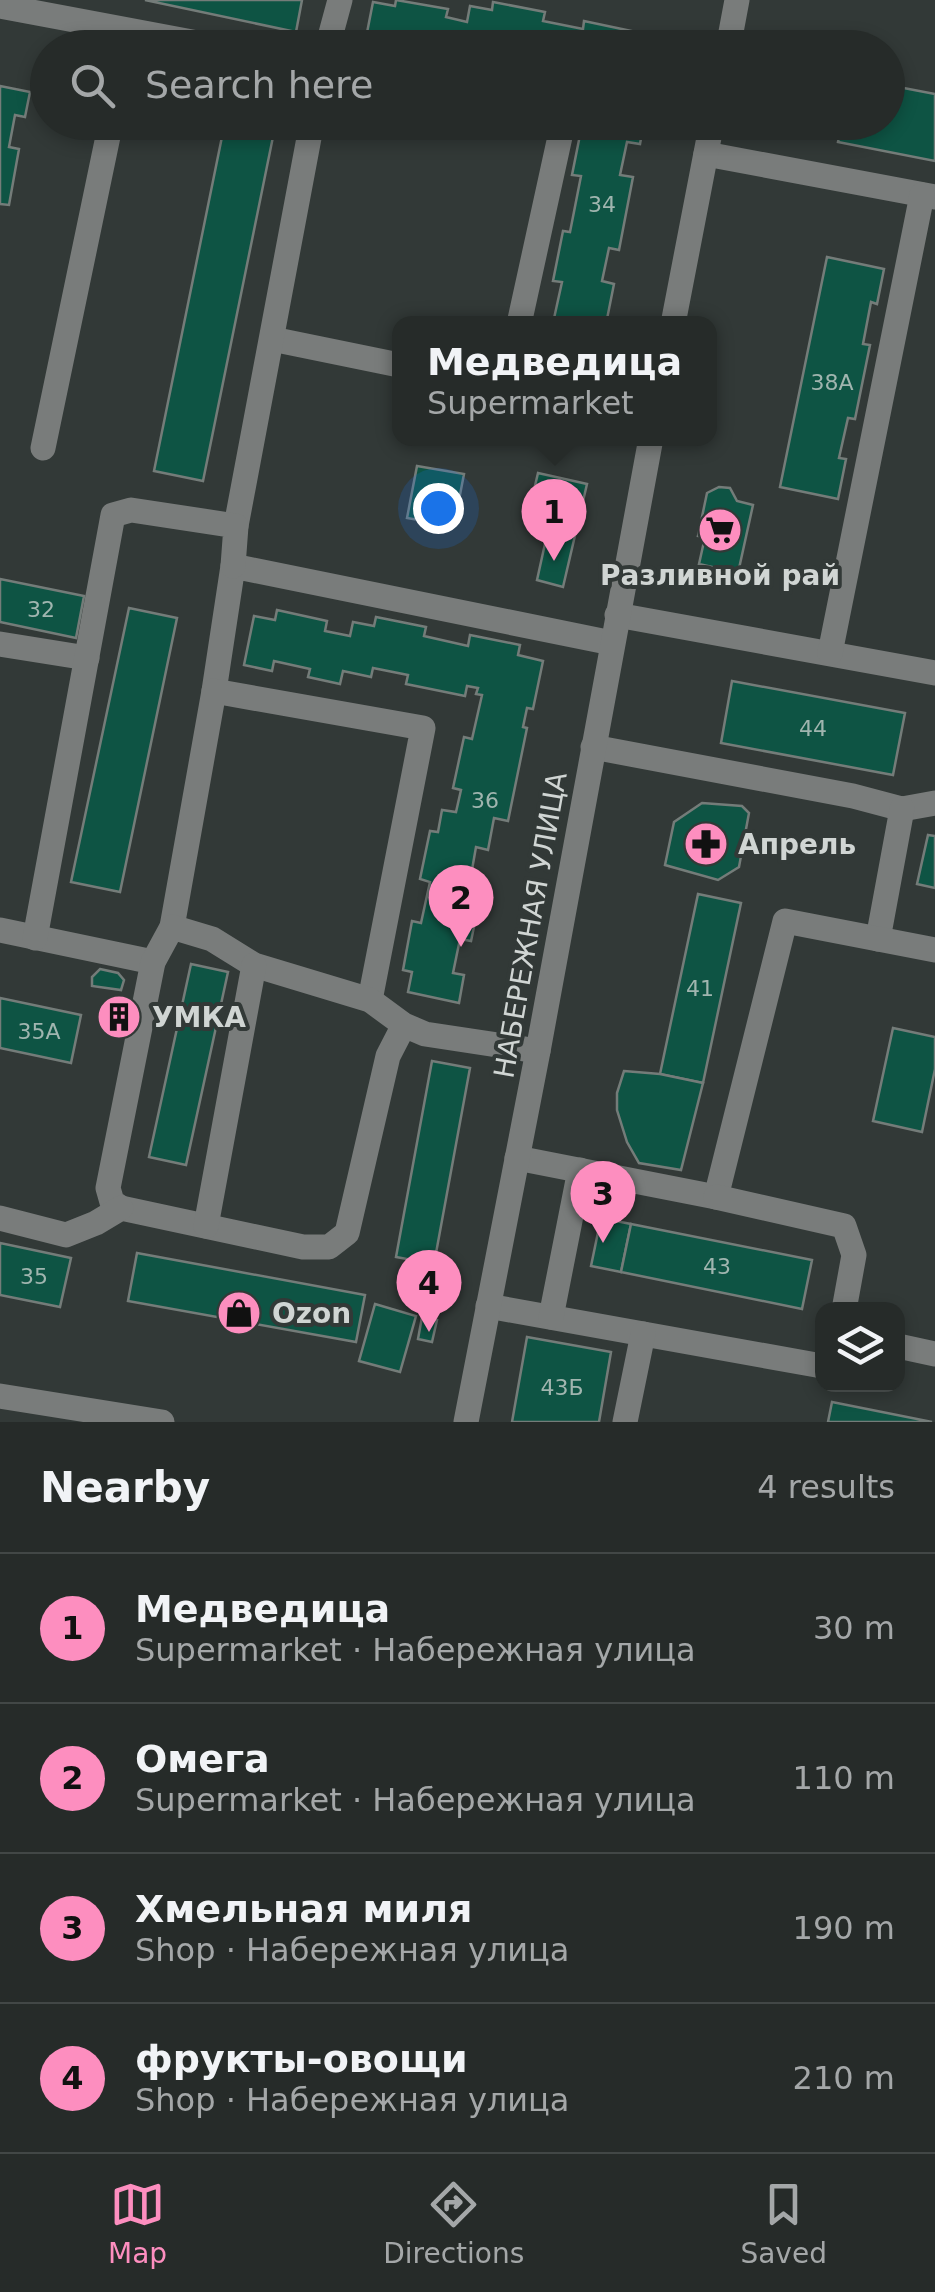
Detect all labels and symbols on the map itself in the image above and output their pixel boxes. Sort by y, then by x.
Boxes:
house number: 34 [588,192,616,217]
house number: 38А [810,370,854,395]
pin: 1 [522,478,586,561]
your location [413,483,464,534]
supermarket icon: Разливной рай [697,507,743,553]
place label: Разливной рай [600,559,840,592]
house number: 32 [27,597,55,622]
house number: 44 [799,716,827,741]
street label: НАБЕРЕЖНАЯ УЛИЦА [487,769,574,1081]
house number: 36 [471,788,499,813]
pharmacy icon: Апрель [683,821,729,867]
place label: Апрель [738,828,856,861]
pin: 2 [428,864,494,947]
house number: 41 [686,976,714,1001]
building icon: УМКА [96,994,142,1040]
place label: УМКА [152,1001,246,1034]
house number: 35А [17,1019,61,1044]
pin: 3 [570,1160,636,1243]
pin: 4 [396,1250,462,1332]
house number: 43 [703,1254,731,1279]
house number: 35 [20,1264,48,1289]
shop icon: Ozon [216,1290,262,1336]
place label: Ozon [272,1297,351,1330]
house number: 43Б [540,1375,584,1400]

